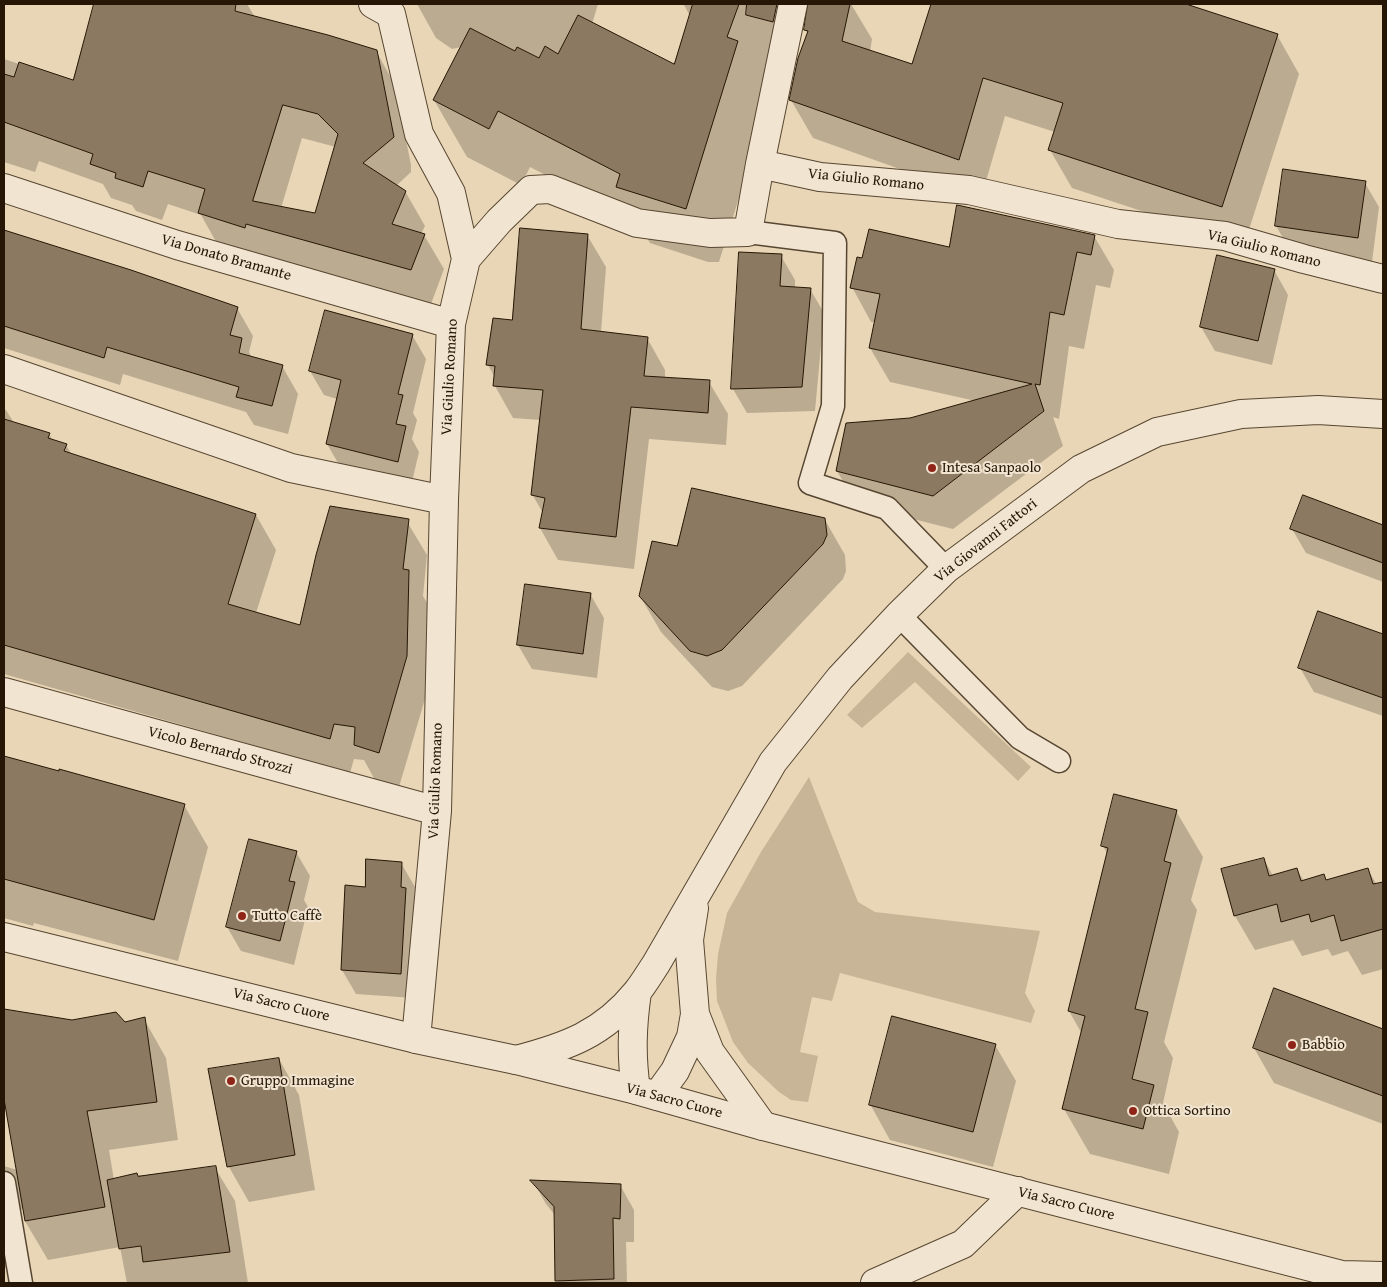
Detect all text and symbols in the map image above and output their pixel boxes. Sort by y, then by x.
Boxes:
street label: Via Giulio Romano [807,165,925,195]
street label: Via Giulio Romano [1205,226,1323,272]
street label: Via Donato Bramante [159,231,293,285]
street label: Via Giulio Romano [438,318,462,436]
place label: Intesa Sanpaolo [942,459,1041,477]
marker: Intesa Sanpaolo [926,462,938,474]
street label: Via Giovanni Fattori [931,495,1041,587]
street label: Via Giulio Romano [425,722,447,840]
street label: Vicolo Bernardo Strozzi [146,723,294,779]
place label: Tutto Caffè [252,907,322,925]
marker: Tutto Caffè [236,910,248,922]
street label: Via Sacro Cuore [231,984,331,1026]
place label: Babbio [1302,1036,1345,1054]
marker: Babbio [1286,1039,1298,1051]
place label: Gruppo Immagine [241,1072,355,1090]
marker: Gruppo Immagine [225,1075,237,1087]
street label: Via Sacro Cuore [624,1079,724,1123]
place label: Ottica Sortino [1143,1102,1231,1120]
marker: Ottica Sortino [1127,1105,1139,1117]
street label: Via Sacro Cuore [1016,1183,1116,1225]

